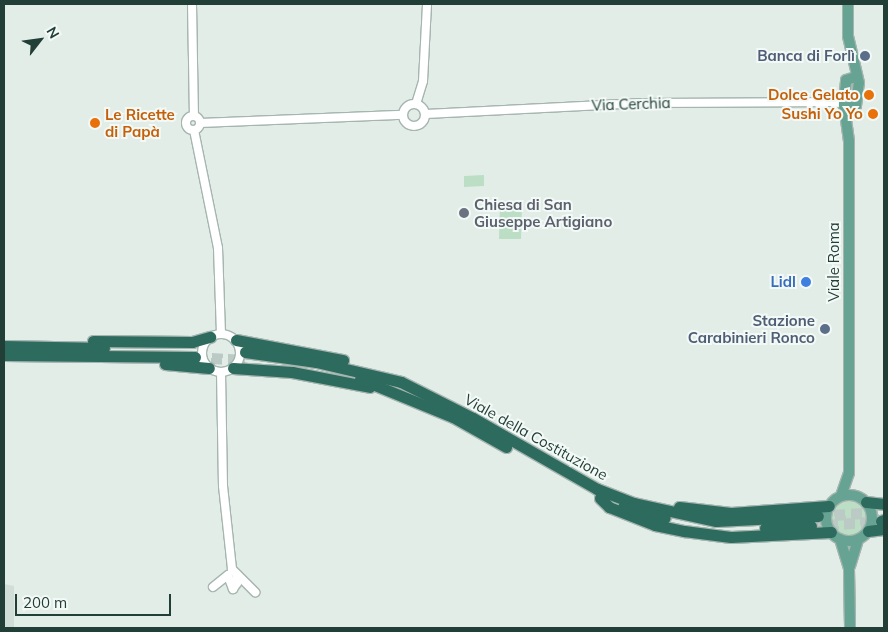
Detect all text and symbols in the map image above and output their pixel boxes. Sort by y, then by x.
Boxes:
north arrow [15,15,65,65]
text: N [43,23,63,42]
place label: Banca di Forlì [757,47,855,65]
marker: Banca di Forlì [859,50,871,62]
place label: Dolce Gelato [768,86,859,104]
marker: Dolce Gelato [863,89,875,101]
street label: Via Cerchia [591,94,671,114]
place label: Le Ricette di Papà [105,105,175,140]
place label: Sushi Yo Yo [782,105,863,123]
marker: Sushi Yo Yo [867,108,879,120]
marker: Le Ricette di Papà [89,117,101,129]
place label: Chiesa di San Giuseppe Artigiano [474,195,612,230]
marker: Chiesa di San Giuseppe Artigiano [458,207,470,219]
street label: Viale Roma [825,222,843,302]
place label: Lidl [770,273,796,291]
marker: Lidl [800,276,812,288]
place label: Stazione Carabinieri Ronco [688,311,815,346]
marker: Stazione Carabinieri Ronco [819,323,831,335]
street label: Viale della Costituzione [461,390,611,484]
scale bar [18,584,174,616]
text: 200 m [23,593,67,612]

